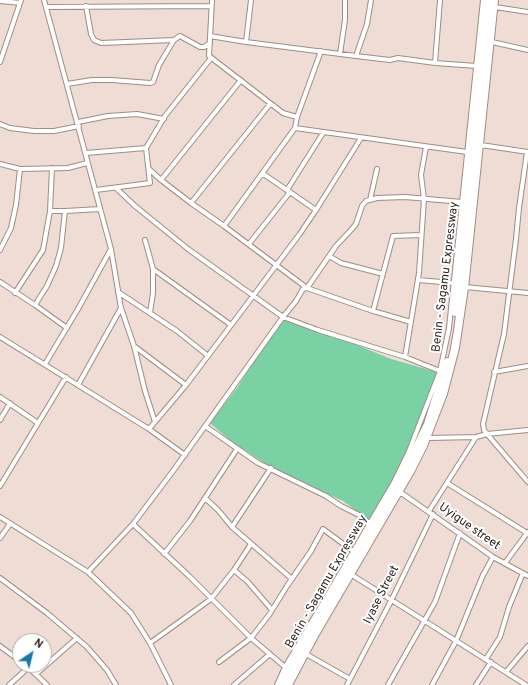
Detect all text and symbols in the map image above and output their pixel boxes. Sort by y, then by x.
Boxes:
street label: Benin - Sagamu Expressway [430,201,462,353]
street label: Uyigue street [435,500,503,554]
street label: Benin - Sagamu Expressway [283,513,371,651]
street label: Iyase Street [361,563,403,627]
north arrow [12,633,52,673]
text: N [31,636,46,652]

